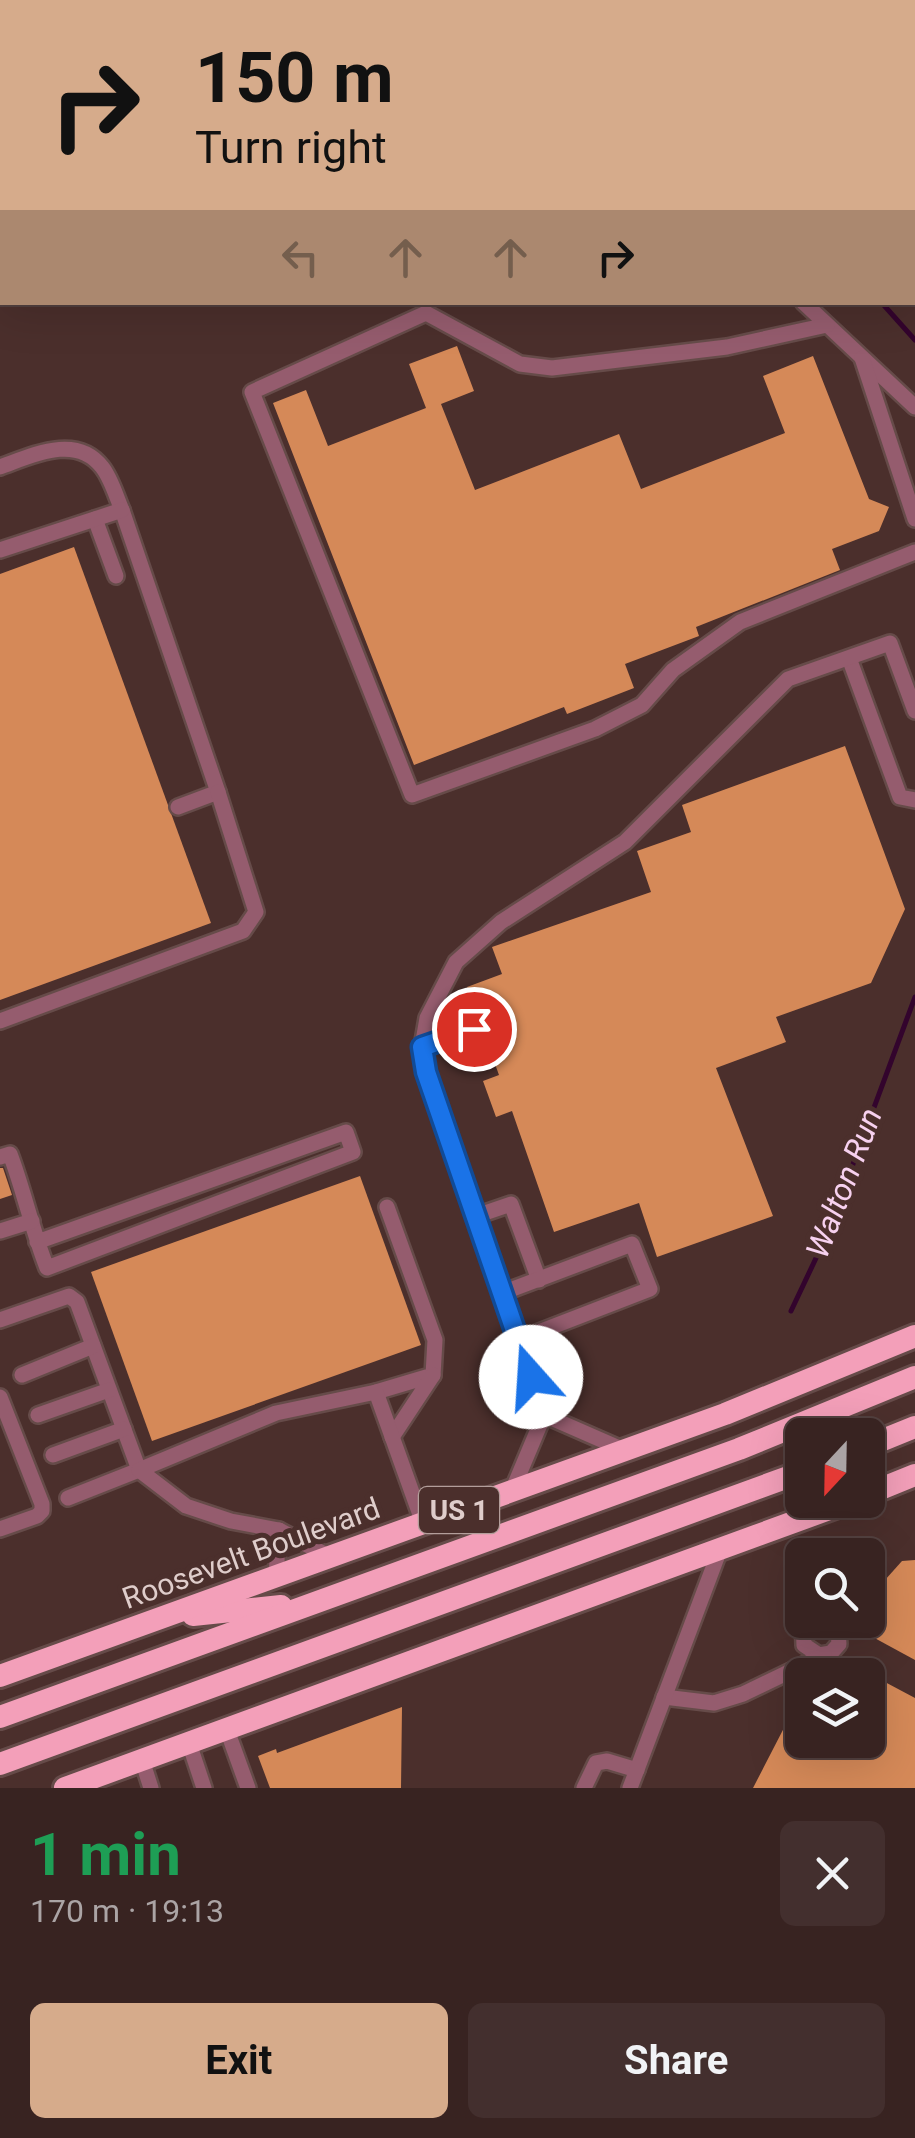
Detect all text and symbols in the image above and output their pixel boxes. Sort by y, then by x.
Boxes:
text: 150 m [195,37,394,119]
icon: right [30,40,160,170]
text: Turn right [195,121,387,174]
icon: left [273,230,328,285]
icon: ahead [378,230,433,285]
icon: ahead [483,230,538,285]
icon: right [588,230,643,285]
pin [432,987,517,1072]
icon: arrive [447,1002,502,1057]
water label: Walton Run [798,1103,890,1263]
position arrow [479,1325,583,1429]
north arrow [785,1418,885,1518]
map controls [785,1418,885,1758]
road number: US 1 [419,1487,499,1533]
street label: Roosevelt Boulevard [117,1490,385,1616]
button: search [785,1538,885,1638]
button: layers [785,1658,885,1758]
text: 1 min [30,1819,181,1890]
button: close [780,1821,885,1926]
text: 170 m · 19:13 [30,1892,224,1930]
button: Exit [30,2003,448,2118]
button: Share [468,2003,885,2118]

